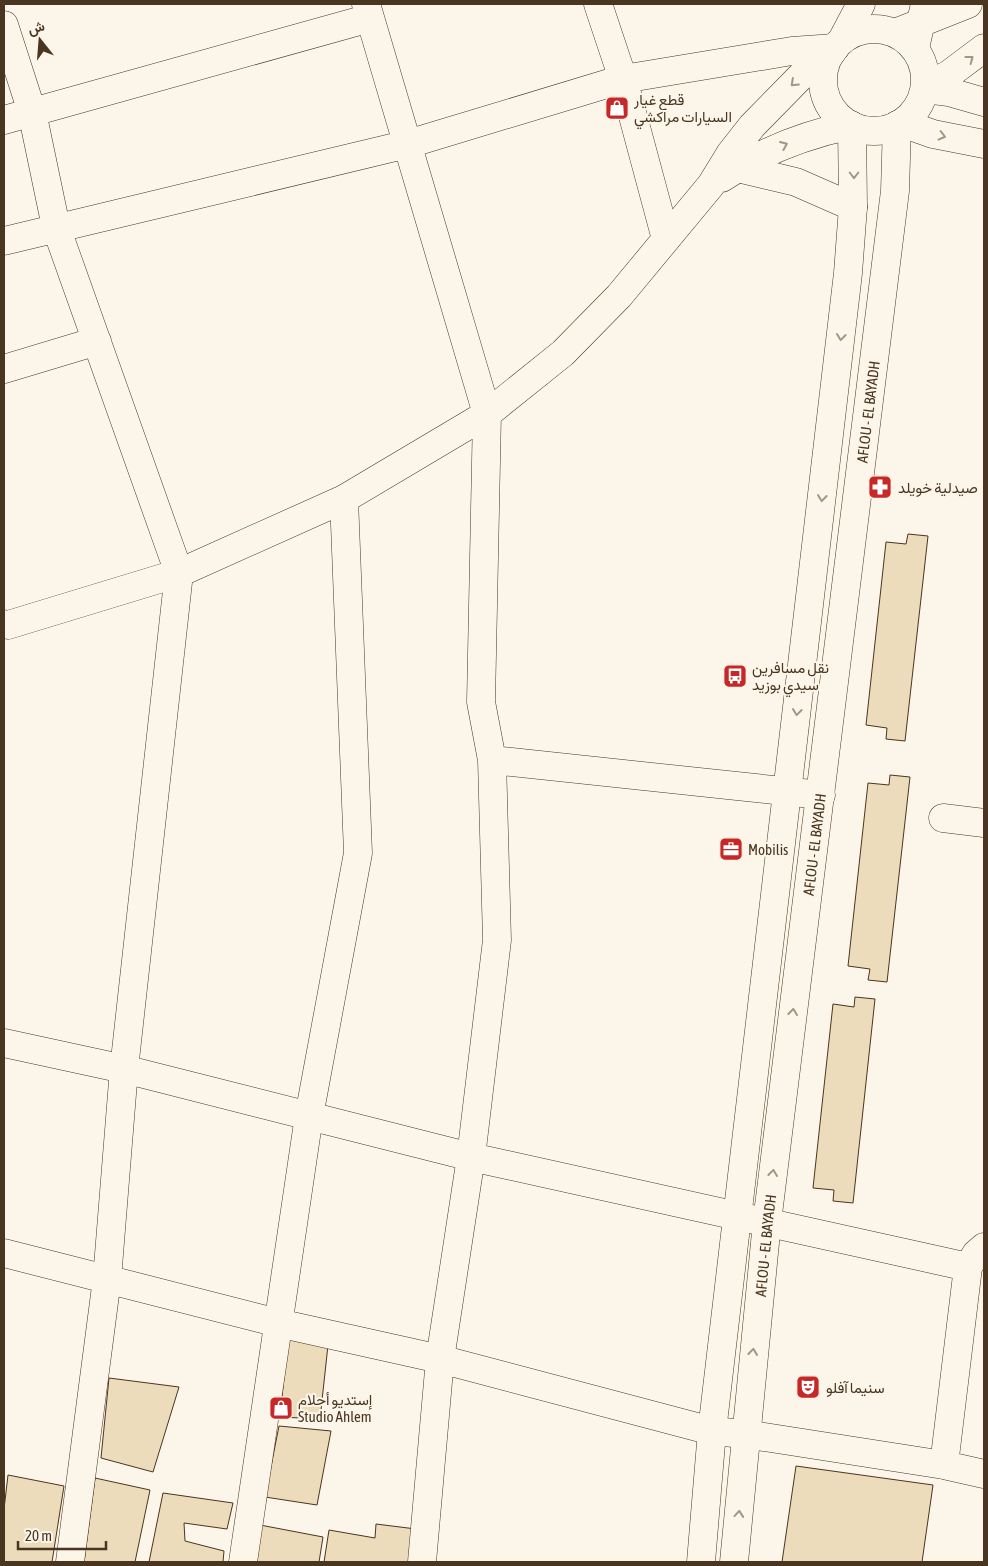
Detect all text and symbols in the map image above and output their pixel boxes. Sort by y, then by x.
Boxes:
north arrow [15,15,65,65]
text: ش [26,17,47,39]
one-way arrow [964,56,973,64]
one-way arrow [790,77,799,86]
place label: قطع غيار السيارات مراكشي [633,91,732,130]
shop icon: قطع غيار السيارات مراكشي [604,95,630,121]
one-way arrow [938,130,947,141]
one-way arrow [779,140,787,150]
one-way arrow [849,171,859,179]
one-way arrow [836,333,847,341]
street label: AFLOU - EL BAYADH [853,360,882,464]
pharmacy icon: صيدلية خويلد [867,474,893,500]
place label: صيدلية خويلد [898,479,978,497]
one-way arrow [817,494,828,502]
place label: نقل مسافرين سيدي بوزيد [752,659,829,698]
bus stop icon: نقل مسافرين سيدي بوزيد [722,663,748,689]
one-way arrow [792,708,803,716]
street label: AFLOU - EL BAYADH [799,792,829,897]
office icon: Mobilis [718,836,744,862]
place label: Mobilis [748,841,788,858]
one-way arrow [788,1007,798,1016]
one-way arrow [767,1169,778,1177]
street label: AFLOU - EL BAYADH [751,1193,779,1297]
one-way arrow [748,1348,759,1356]
theatre icon: سنيما آفلو [795,1374,821,1400]
place label: سنيما آفلو [826,1379,885,1397]
place label: إستديو أحلام Studio Ahlem [298,1391,373,1425]
shop icon: إستديو أحلام Studio Ahlem [268,1395,294,1421]
one-way arrow [733,1509,744,1517]
scale bar [18,1518,105,1550]
text: 20 m [25,1527,52,1544]

